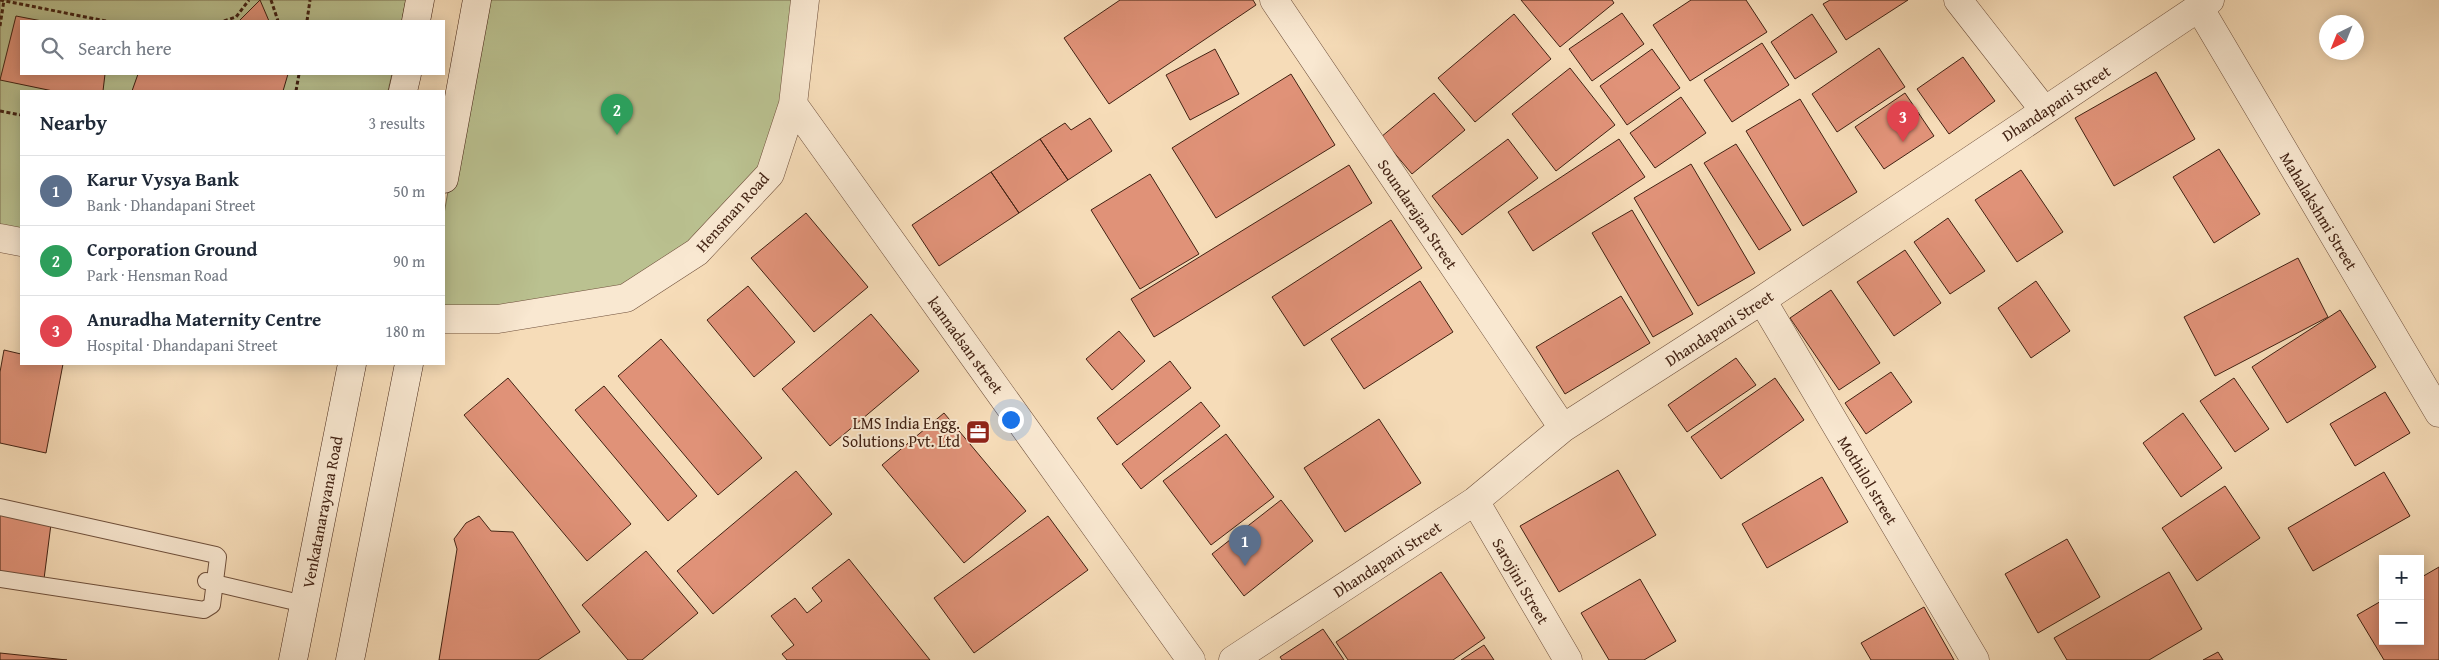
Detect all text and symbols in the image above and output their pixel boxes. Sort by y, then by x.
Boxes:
north arrow [2319,15,2364,60]
search box [20,20,445,75]
icon: search [38,34,66,62]
text: Search here [78,34,172,62]
street label: Dhandapani Street [1997,59,2115,147]
pin: 2 [601,94,633,135]
pin: 3 [1887,101,1919,142]
text: Nearby [40,107,107,138]
text: 3 results [368,111,425,135]
street label: Mahalakshmi Street [2274,147,2364,275]
street label: Soundarajan Street [1372,154,1464,274]
text: Karur Vysya Bank [87,165,239,193]
street label: Hensman Road [690,166,775,257]
text: 1 [52,179,60,203]
text: 50 m [393,179,425,203]
text: Bank · Dhandapani Street [87,193,255,217]
text: Corporation Ground [87,235,258,263]
text: 2 [52,249,60,273]
text: 90 m [393,249,425,273]
text: Park · Hensman Road [87,263,228,287]
street label: Dhandapani Street [1660,284,1778,372]
street label: kannadsan street [922,291,1010,399]
text: Anuradha Maternity Centre [87,305,321,333]
text: 3 [52,319,60,343]
text: 180 m [385,319,425,343]
text: Hospital · Dhandapani Street [87,333,278,357]
your location [998,407,1024,433]
place label: LMS India Engg. Solutions Pvt. Ltd [842,411,960,453]
office icon: LMS India Engg. Solutions Pvt. Ltd [965,419,991,445]
street label: Mothilol street [1832,431,1904,529]
street label: Venkatanarayana Road [295,434,349,590]
street label: Dhandapani Street [1328,515,1446,603]
pin: 1 [1229,525,1261,566]
street label: Sarojini Street [1487,533,1556,629]
map controls [2379,555,2424,645]
button: + [2379,555,2424,600]
button: − [2379,600,2424,645]

